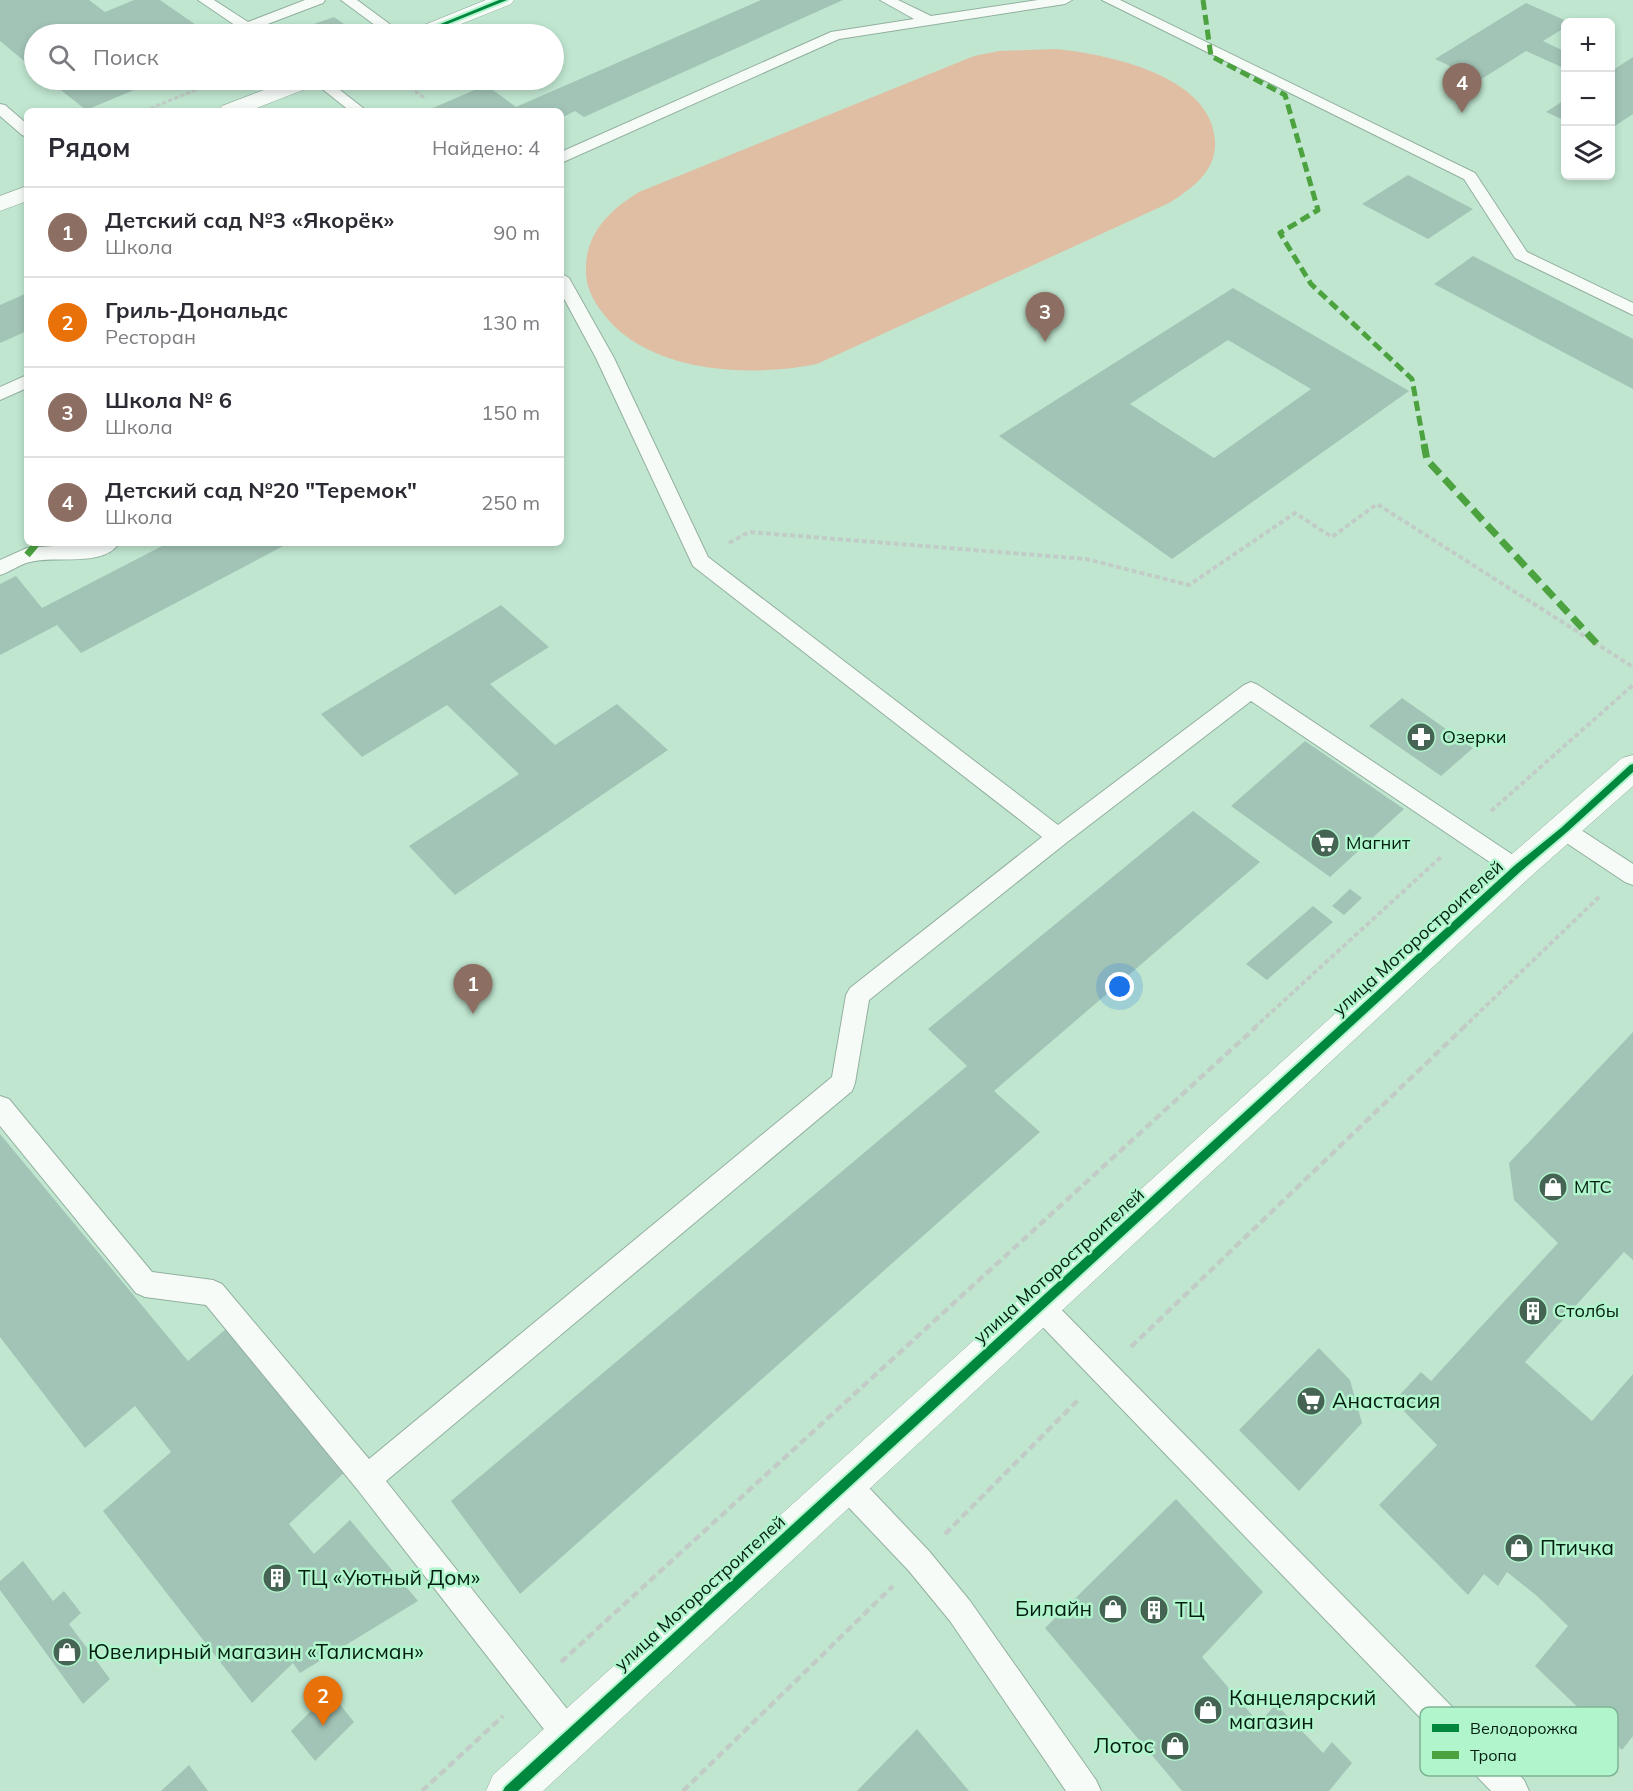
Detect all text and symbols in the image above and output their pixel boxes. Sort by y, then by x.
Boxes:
map controls [1561,18,1615,180]
button: + [1561,18,1615,72]
search box [24,24,564,90]
icon: search [45,41,78,74]
text: Поиск [93,43,159,71]
pin: 4 [1442,63,1482,113]
button: − [1561,72,1615,126]
button: layers [1561,126,1615,180]
text: Рядом [48,131,131,164]
text: Найдено: 4 [432,135,540,160]
text: Детский сад №3 «Якорёк» [105,206,394,234]
text: 1 [62,220,74,245]
text: 90 m [493,220,540,245]
text: Школа [105,234,173,259]
pin: 3 [1026,292,1064,342]
text: Гриль-Дональдс [105,296,288,324]
text: 2 [62,310,74,335]
text: 130 m [481,310,540,335]
text: Ресторан [105,324,196,349]
text: Школа № 6 [105,386,232,414]
text: 3 [62,400,74,425]
text: 150 m [481,400,540,425]
text: Школа [105,414,173,439]
text: Детский сад №20 "Теремок" [105,476,417,504]
text: 4 [62,490,74,515]
text: 250 m [481,490,540,515]
text: Школа [105,504,173,529]
pharmacy icon: Озерки [1405,721,1437,753]
place label: Озерки [1442,725,1506,748]
supermarket icon: Магнит [1309,827,1341,859]
place label: Магнит [1346,831,1411,854]
street label: улица Моторостроителей [1328,855,1508,1020]
pin: 1 [454,964,492,1014]
your location [1105,972,1134,1001]
shop icon: МТС [1537,1171,1569,1203]
place label: МТС [1574,1175,1612,1198]
street label: улица Моторостроителей [969,1183,1149,1348]
building icon: Столбы [1517,1295,1549,1327]
place label: Столбы [1554,1299,1619,1322]
supermarket icon: Анастасия [1295,1385,1327,1417]
place label: Анастасия [1332,1387,1440,1413]
street label: улица Моторостроителей [610,1510,790,1675]
shop icon: Птичка [1503,1532,1535,1564]
place label: Птичка [1540,1534,1614,1560]
building icon: ТЦ «Уютный Дом» [261,1562,293,1594]
place label: ТЦ «Уютный Дом» [298,1564,480,1590]
shop icon: Билайн [1097,1593,1129,1625]
building icon: ТЦ [1138,1594,1170,1626]
place label: Билайн [1015,1595,1092,1621]
place label: ТЦ [1175,1596,1205,1622]
shop icon: Ювелирный магазин «Талисман» [51,1636,83,1668]
place label: Ювелирный магазин «Талисман» [88,1638,424,1664]
pin: 2 [304,1676,342,1726]
place label: Канцелярский магазин [1229,1684,1376,1734]
shop icon: Канцелярский магазин [1192,1694,1224,1726]
legend [1420,1707,1618,1776]
text: Велодорожка [1470,1718,1578,1738]
shop icon: Лотос [1159,1730,1191,1762]
place label: Лотос [1093,1732,1154,1758]
text: Тропа [1470,1745,1517,1765]

